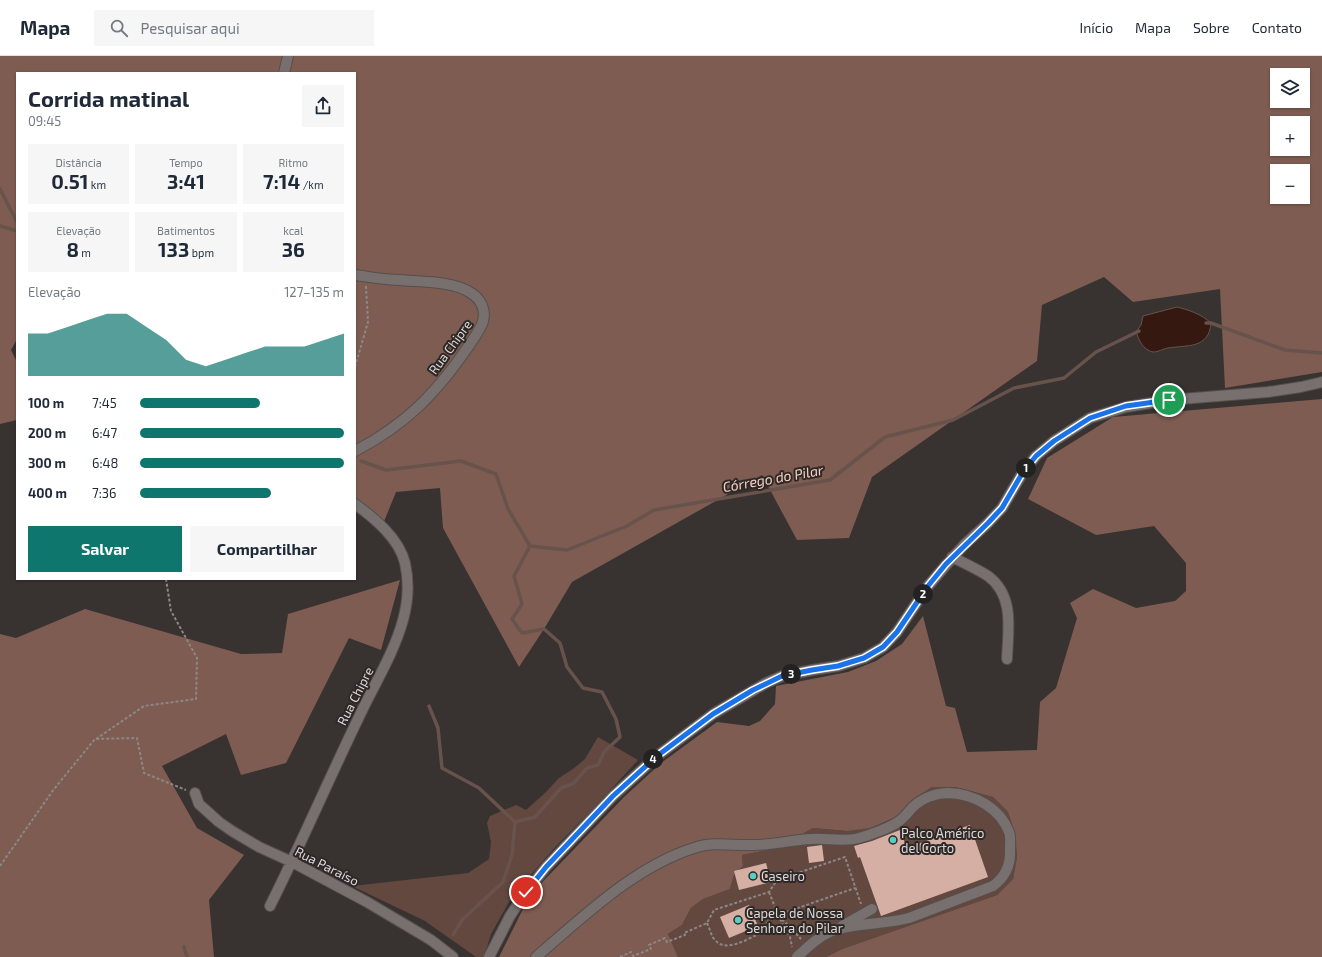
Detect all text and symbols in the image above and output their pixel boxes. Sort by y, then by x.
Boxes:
search box [94,10,374,46]
text: Mapa [20,16,70,39]
icon: search [108,17,130,39]
text: Pesquisar aqui [140,19,240,37]
text: Início [1080,19,1113,36]
text: Mapa [1135,19,1171,36]
text: Sobre [1193,19,1230,36]
text: Contato [1252,19,1302,36]
map controls [1270,68,1310,204]
button: layers [1270,68,1310,108]
text: Corrida matinal [28,85,189,111]
button: share [302,85,344,127]
text: 09:45 [28,113,61,129]
button: + [1270,116,1310,156]
text: Distância [55,156,102,169]
text: Tempo [169,156,203,169]
text: Ritmo [279,156,308,169]
button: − [1270,164,1310,204]
text: 0.51 [51,169,88,193]
text: 3:41 [167,169,205,193]
text: 7:14 [263,169,300,193]
text: km [88,178,106,191]
text: /km [300,178,324,191]
text: Elevação [56,224,101,237]
text: Batimentos [157,224,215,237]
text: kcal [283,224,303,237]
text: 8 [66,237,79,261]
text: 133 [158,237,189,261]
text: 36 [282,237,305,261]
text: m [79,246,91,259]
text: bpm [189,246,214,259]
text: Elevação [28,284,81,300]
text: 127–135 m [284,284,344,300]
street label: Rua Chipre [425,317,475,377]
pin [1152,383,1186,417]
icon: arrive [1158,389,1180,411]
text: 100 m [28,395,64,411]
text: 7:45 [92,395,117,411]
text: 200 m [28,425,66,441]
text: 6:47 [92,425,117,441]
text: 300 m [28,455,66,471]
text: 6:48 [92,455,118,471]
pin: 1 [1016,458,1036,478]
water label: Córrego do Pilar [721,461,825,495]
text: 1 [1024,461,1028,474]
text: 400 m [28,485,67,501]
text: 7:36 [92,485,116,501]
button: Salvar [28,526,182,572]
button: Compartilhar [190,526,344,572]
pin: 2 [913,584,933,604]
text: 2 [920,587,926,600]
street label: Rua Chipre [334,664,376,728]
pin: 3 [781,664,801,684]
text: 3 [788,667,794,680]
pin: 4 [643,749,663,769]
text: 4 [649,752,657,765]
place label: Palco Américo del Corto [901,825,984,856]
marker: Palco Américo del Corto [888,835,898,845]
street label: Rua Paraíso [292,843,362,889]
place label: Caseiro [761,868,805,884]
marker: Caseiro [748,871,758,881]
pin [509,875,543,909]
icon: check [515,881,537,903]
place label: Capela de Nossa Senhora do Pilar [746,905,843,936]
marker: Capela de Nossa Senhora do Pilar [733,915,743,925]

